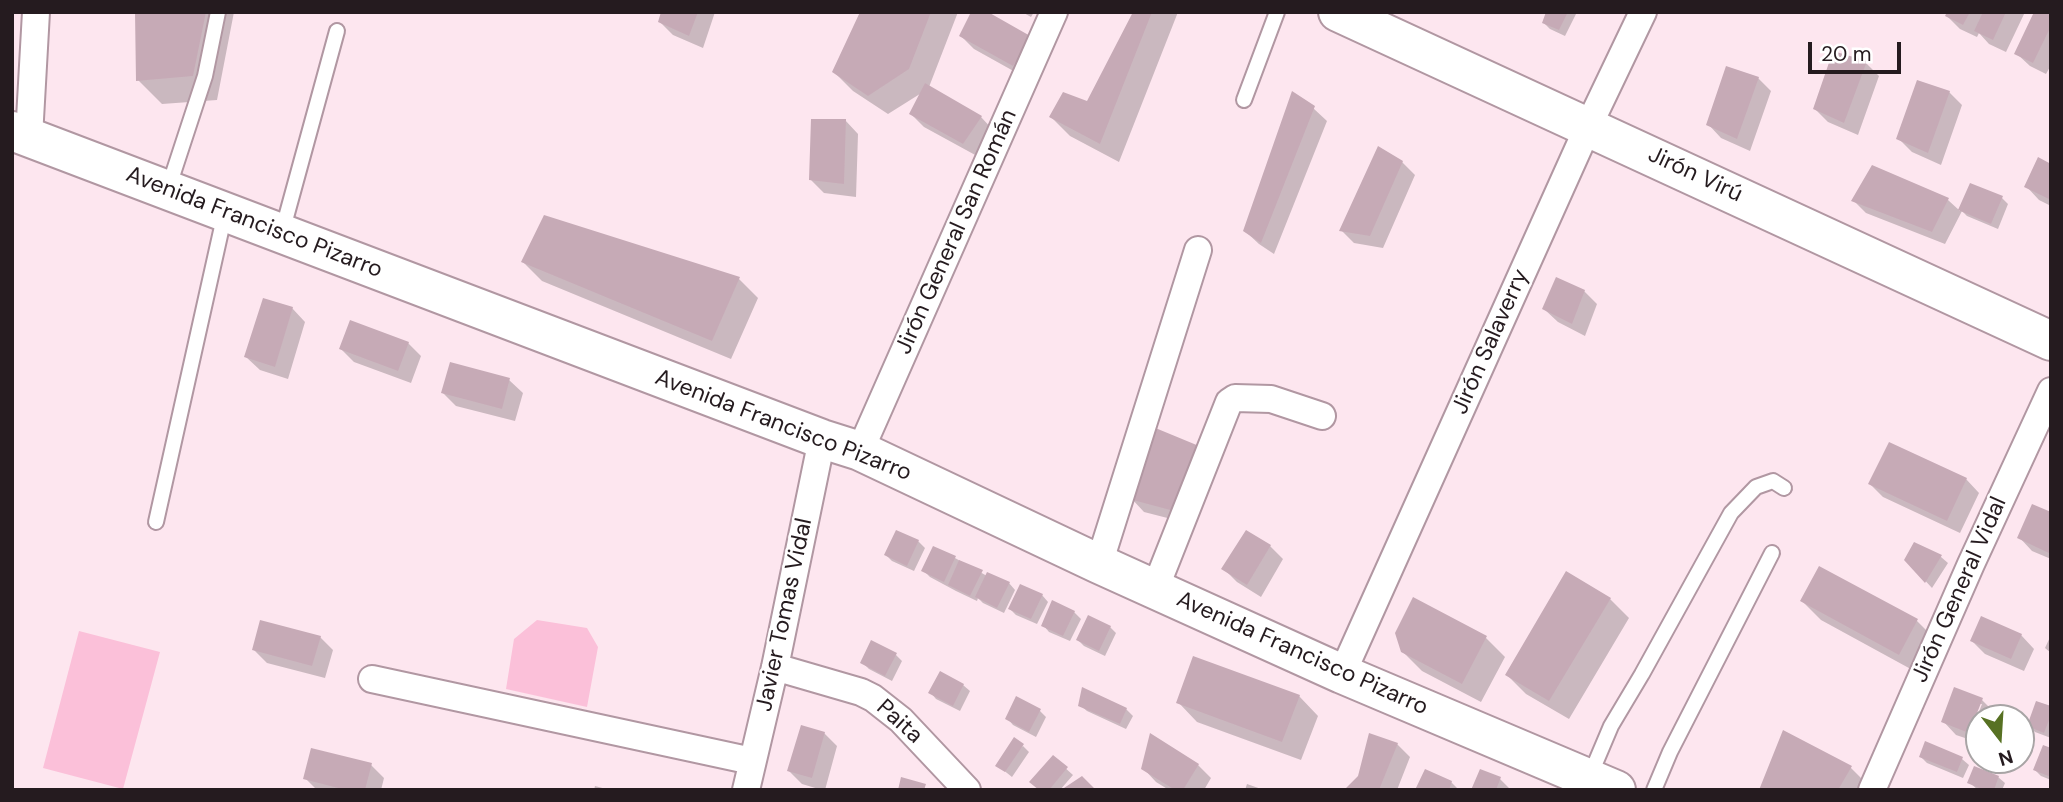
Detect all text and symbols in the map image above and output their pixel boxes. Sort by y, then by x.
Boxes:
scale bar [1811,28,1904,72]
text: 20 m [1821,40,1872,68]
street label: Jirón General San Román [890,105,1024,359]
street label: Jirón Virú [1644,141,1746,209]
street label: Avenida Francisco Pizarro [122,161,386,285]
street label: Jirón Salaverry [1447,265,1535,419]
street label: Avenida Francisco Pizarro [651,364,915,488]
street label: Jirón General Vidal [1907,493,2013,687]
street label: Javier Tomas Vidal [751,516,819,714]
street label: Avenida Francisco Pizarro [1172,586,1432,722]
street label: Paita [870,694,928,750]
north arrow [1965,704,2035,774]
text: N [1995,744,2016,772]

